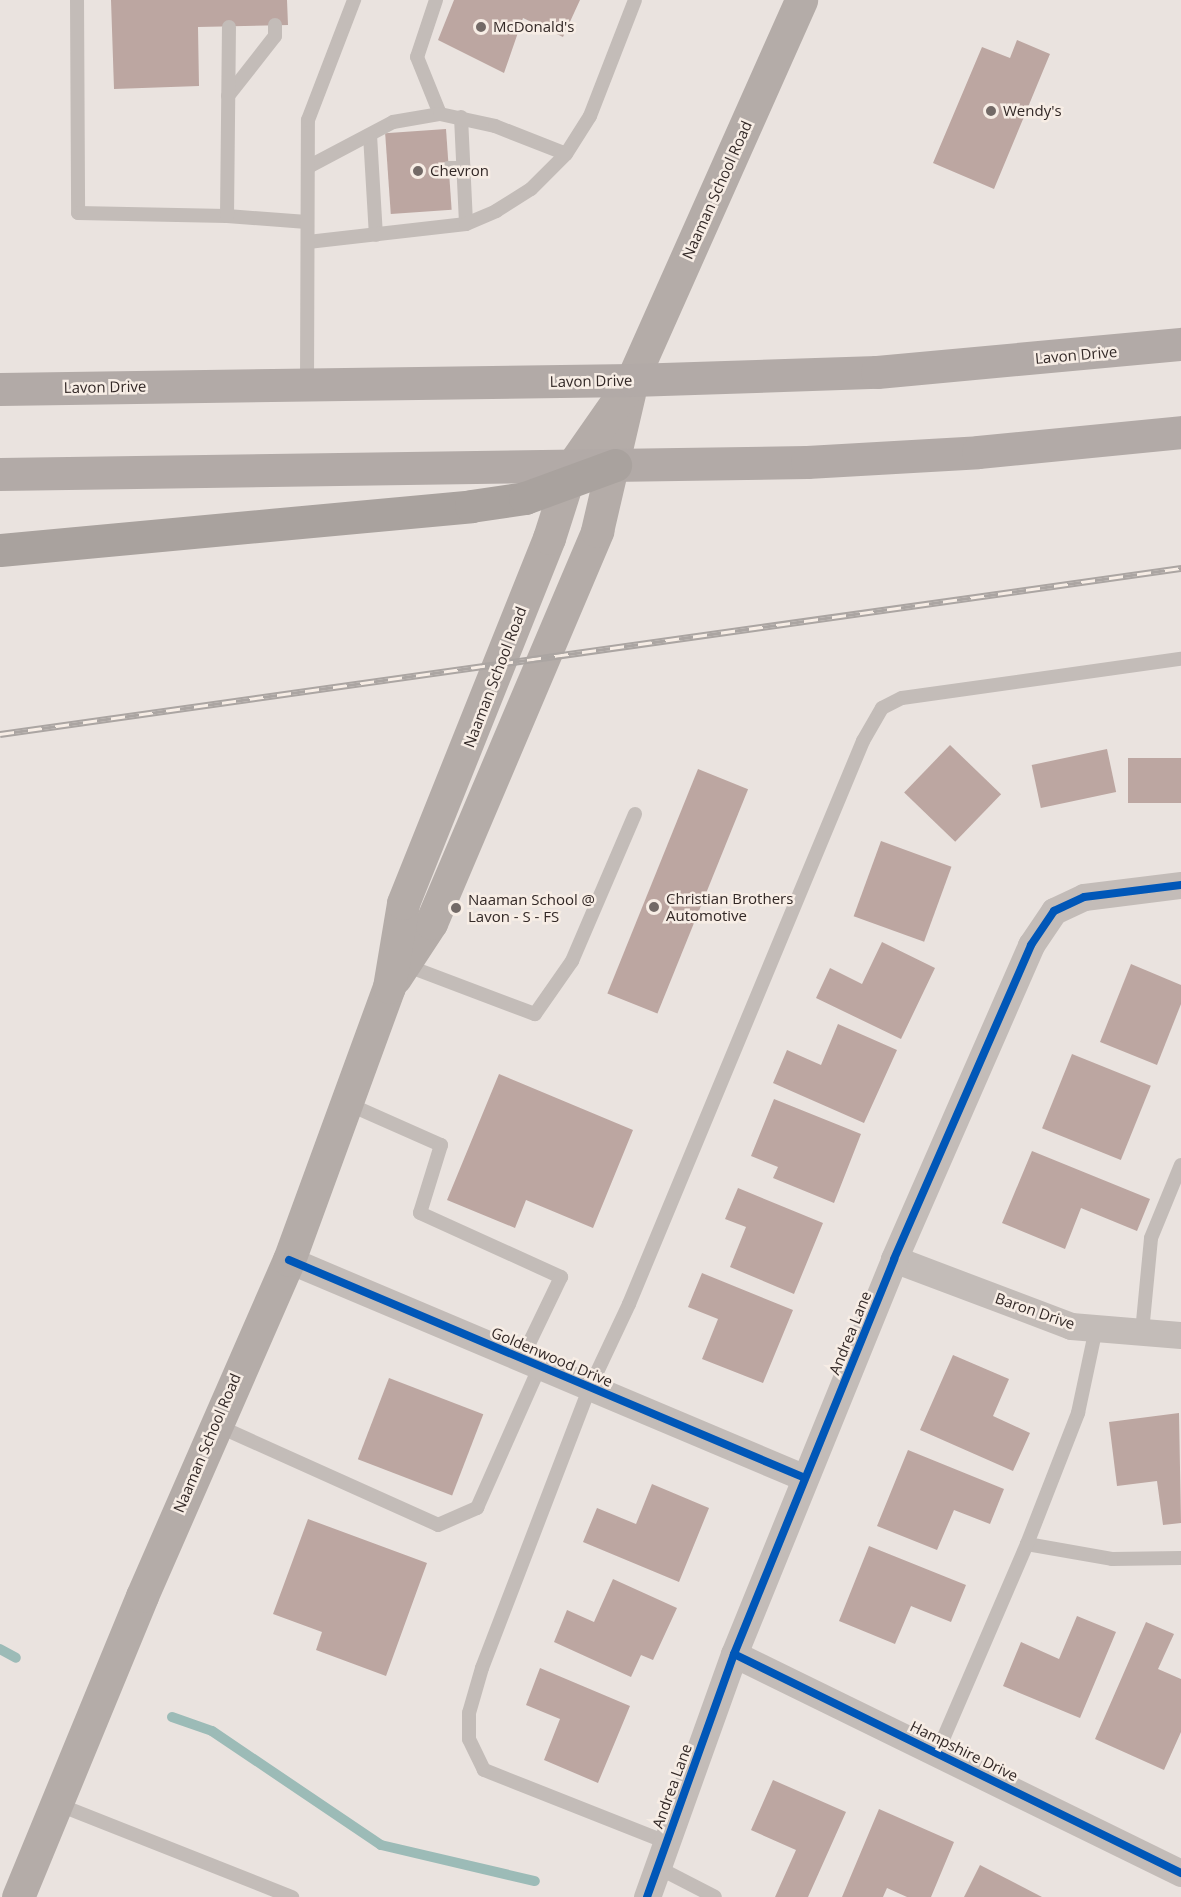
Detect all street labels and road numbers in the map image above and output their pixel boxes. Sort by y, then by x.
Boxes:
street label: Naaman School Road [678,118,756,262]
street label: Lavon Drive [1034,342,1118,368]
street label: Lavon Drive [550,371,632,391]
street label: Lavon Drive [64,377,146,397]
street label: Naaman School Road [460,604,530,750]
street label: Andrea Lane [825,1289,875,1377]
street label: Baron Drive [993,1289,1077,1333]
street label: Goldenwood Drive [489,1323,615,1391]
street label: Naaman School Road [170,1371,244,1515]
street label: Hampshire Drive [907,1717,1021,1785]
street label: Andrea Lane [648,1741,696,1831]

